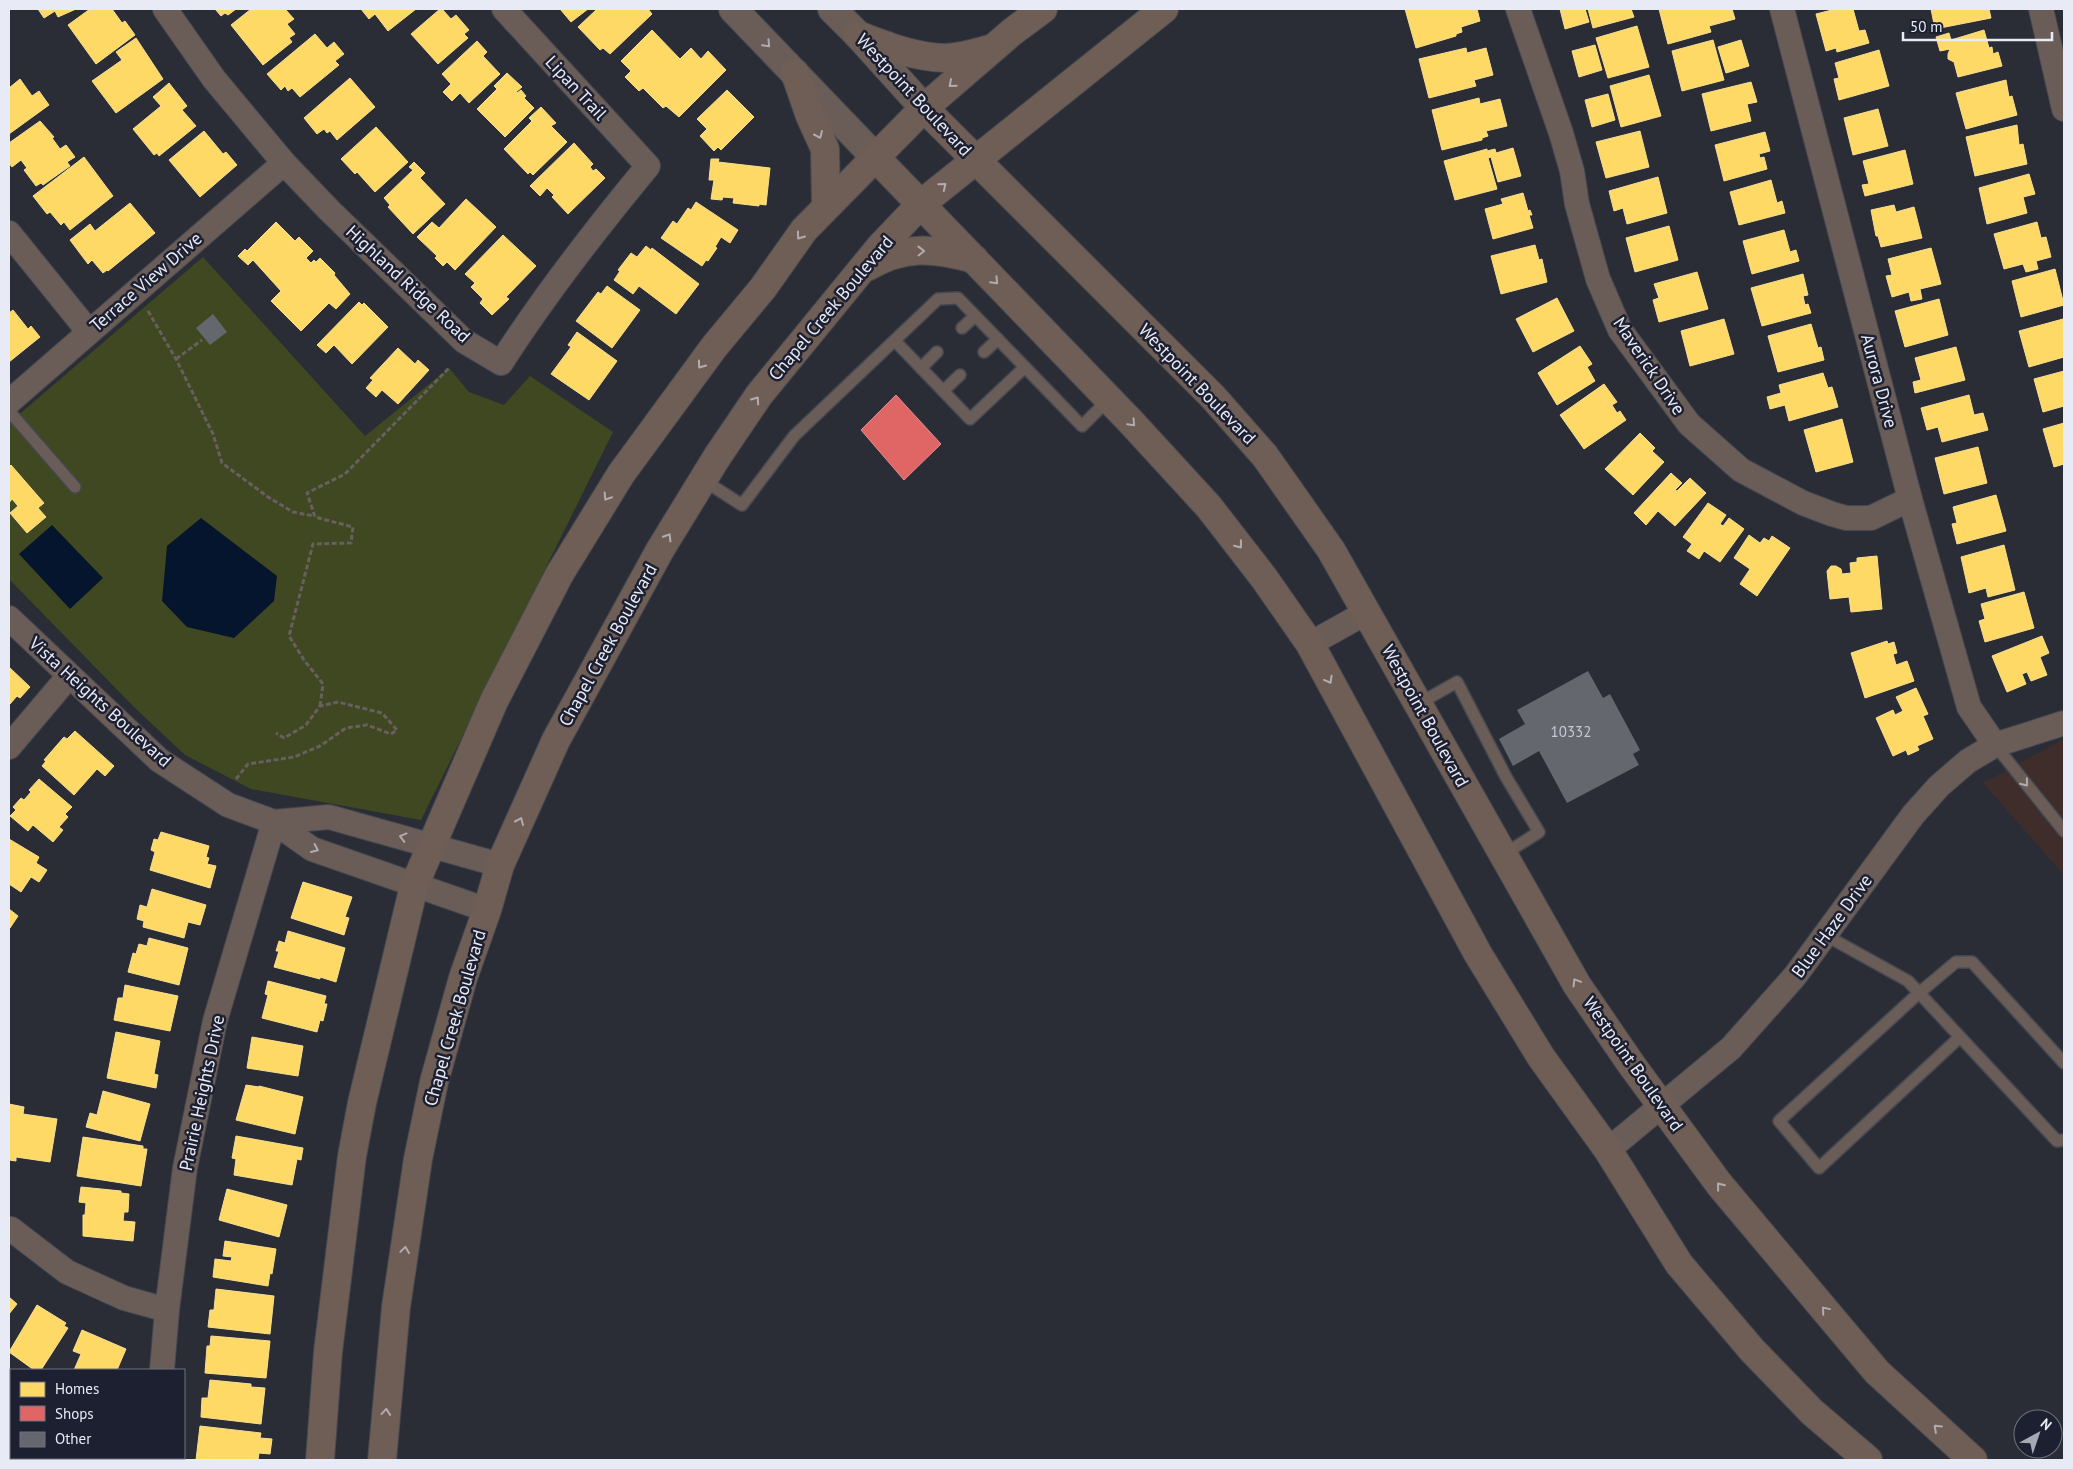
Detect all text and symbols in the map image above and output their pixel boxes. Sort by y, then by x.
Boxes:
scale bar [1903,10,2052,42]
text: 50 m [1910,17,1943,36]
street label: Westpoint Boulevard [852,29,977,161]
one-way arrow [761,38,770,47]
street label: Lipan Trail [541,51,613,125]
one-way arrow [948,78,957,87]
one-way arrow [812,130,823,139]
one-way arrow [937,184,946,192]
street label: Highland Ridge Road [341,220,475,347]
street label: Terrace View Drive [85,227,206,337]
street label: Chapel Creek Boulevard [763,230,898,385]
one-way arrow [797,230,806,240]
one-way arrow [917,245,925,256]
one-way arrow [989,275,998,284]
street label: Maverick Drive [1608,312,1691,419]
street label: Westpoint Boulevard [1134,318,1261,449]
street label: Aurora Drive [1856,331,1903,430]
one-way arrow [698,359,707,369]
one-way arrow [750,397,759,406]
one-way arrow [1126,417,1135,426]
one-way arrow [604,492,614,501]
one-way arrow [662,534,671,543]
one-way arrow [1233,539,1242,549]
street label: Chapel Creek Boulevard [553,559,662,730]
street label: Vista Heights Boulevard [24,631,176,772]
street label: Westpoint Boulevard [1377,641,1474,791]
one-way arrow [1323,675,1333,684]
house number: 10332 [1551,722,1591,741]
one-way arrow [2019,777,2027,786]
one-way arrow [514,817,524,826]
one-way arrow [399,833,407,843]
one-way arrow [310,843,319,853]
street label: Blue Haze Drive [1786,869,1877,982]
street label: Chapel Creek Boulevard [418,927,491,1109]
one-way arrow [1572,979,1582,988]
street label: Westpoint Boulevard [1578,992,1688,1136]
street label: Prairie Heights Drive [174,1013,229,1173]
one-way arrow [1718,1183,1726,1192]
one-way arrow [399,1246,409,1255]
one-way arrow [1821,1307,1830,1316]
legend [10,1369,185,1459]
text: Homes [55,1379,99,1398]
text: Shops [55,1404,94,1423]
one-way arrow [380,1407,391,1415]
north arrow [2013,1409,2063,1459]
text: N [2037,1414,2056,1434]
one-way arrow [1933,1425,1942,1434]
text: Other [55,1429,91,1448]

